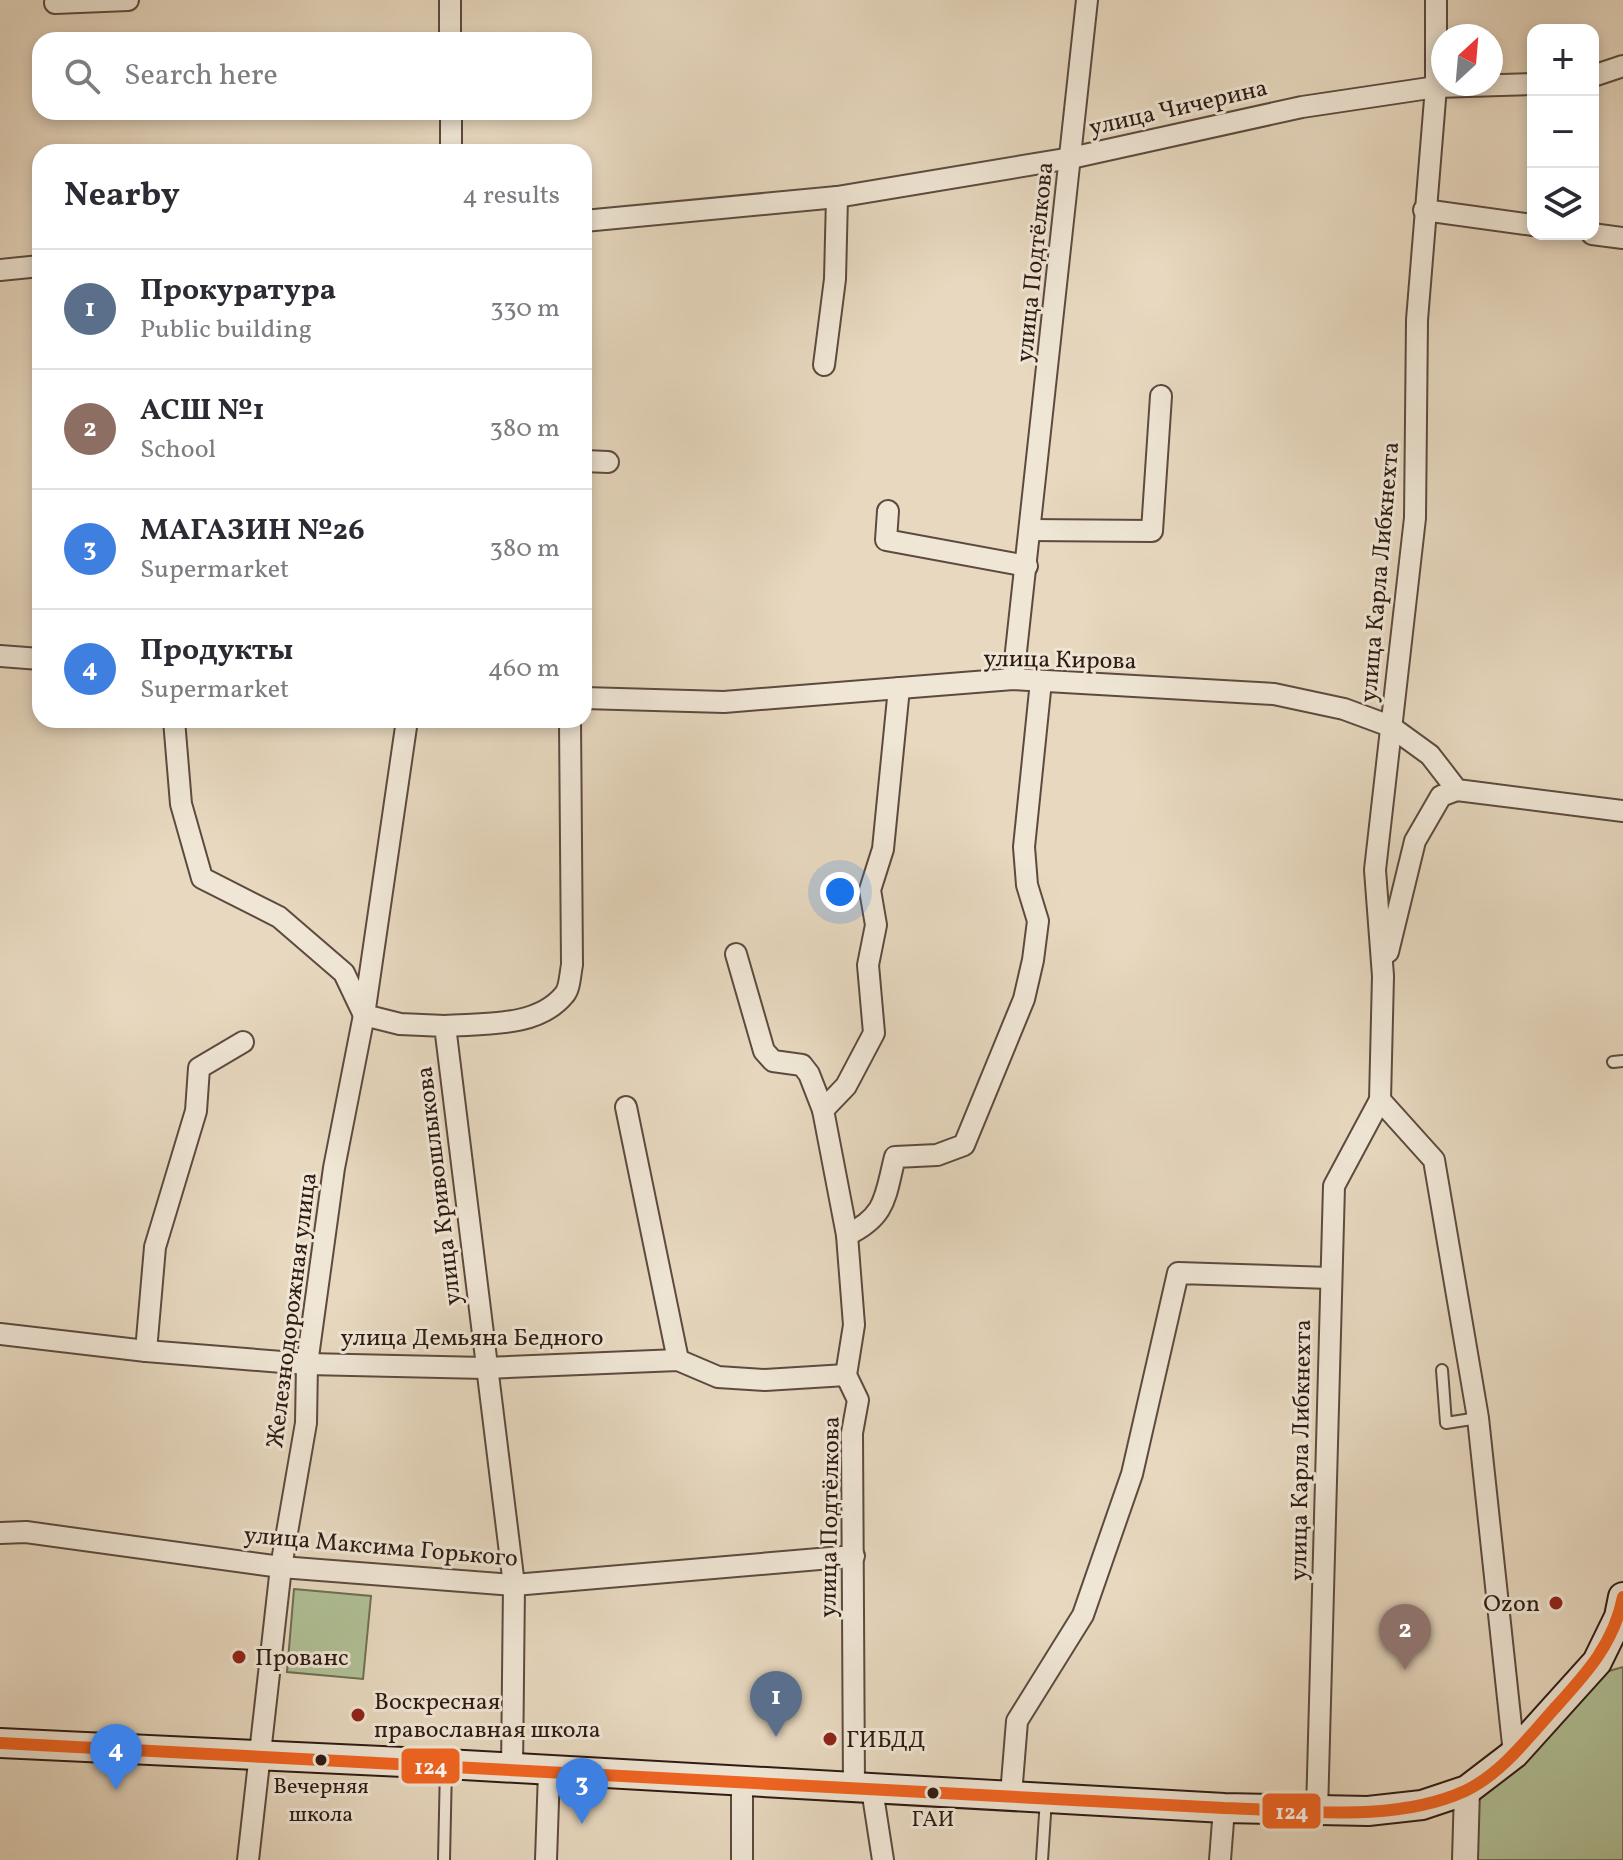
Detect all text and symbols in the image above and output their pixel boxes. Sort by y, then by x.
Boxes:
north arrow [1431,24,1503,96]
map controls [1527,24,1599,240]
button: + [1527,24,1599,96]
search box [32,32,592,120]
icon: search [60,54,104,98]
text: Search here [124,55,278,97]
street label: улица Чичерина [1086,72,1271,146]
button: − [1527,96,1599,168]
street label: улица Подтёлкова [1009,160,1063,364]
button: layers [1527,168,1599,240]
text: Nearby [64,173,180,220]
text: 4 results [462,178,560,214]
text: Прокуратура [140,270,336,312]
text: 1 [85,291,95,327]
text: 330 m [490,291,560,327]
text: Public building [140,312,312,348]
text: АСШ №1 [140,390,265,432]
text: 2 [83,411,97,447]
text: 380 m [490,411,560,447]
text: School [140,432,216,468]
street label: улица Карла Либкнехта [1353,440,1409,704]
text: МАГАЗИН №26 [140,510,365,552]
text: 3 [83,531,97,567]
text: 380 m [490,531,560,567]
text: Supermarket [140,552,289,588]
text: Продукты [140,630,293,672]
street label: улица Кирова [983,643,1137,679]
text: 4 [82,651,98,687]
text: 460 m [488,651,560,687]
text: Supermarket [140,672,289,708]
your location [820,872,860,912]
street label: улица Кривошлыкова [408,1064,472,1307]
street label: Железнодорожная улица [259,1170,327,1450]
street label: улица Карла Либкнехта [1283,1319,1321,1581]
street label: улица Демьяна Бедного [341,1322,603,1356]
street label: улица Подтёлкова [812,1416,850,1618]
street label: улица Максима Горького [242,1519,519,1577]
place label: Ozon [1483,1588,1540,1622]
marker: Ozon [1547,1594,1565,1612]
pin: 2 [1379,1604,1431,1670]
place label: Прованс [255,1642,349,1676]
marker: Прованс [230,1648,248,1666]
pin: 1 [750,1671,802,1737]
place label: Воскресная православная школа [374,1686,601,1748]
marker: Воскресная православная школа [349,1706,367,1724]
pin: 4 [90,1724,142,1790]
place label: ГИБДД [846,1724,926,1758]
marker: ГИБДД [821,1730,839,1748]
line badge: 124 [400,1747,461,1785]
marker: Вечерняя школа [313,1752,329,1768]
text: 124 [414,1753,448,1784]
pin: 3 [556,1758,608,1824]
place label: Вечерняя школа [273,1772,369,1831]
marker: ГАИ [925,1785,941,1801]
line badge: 124 [1261,1792,1322,1830]
text: 124 [1275,1798,1309,1829]
place label: ГАИ [912,1805,954,1836]

